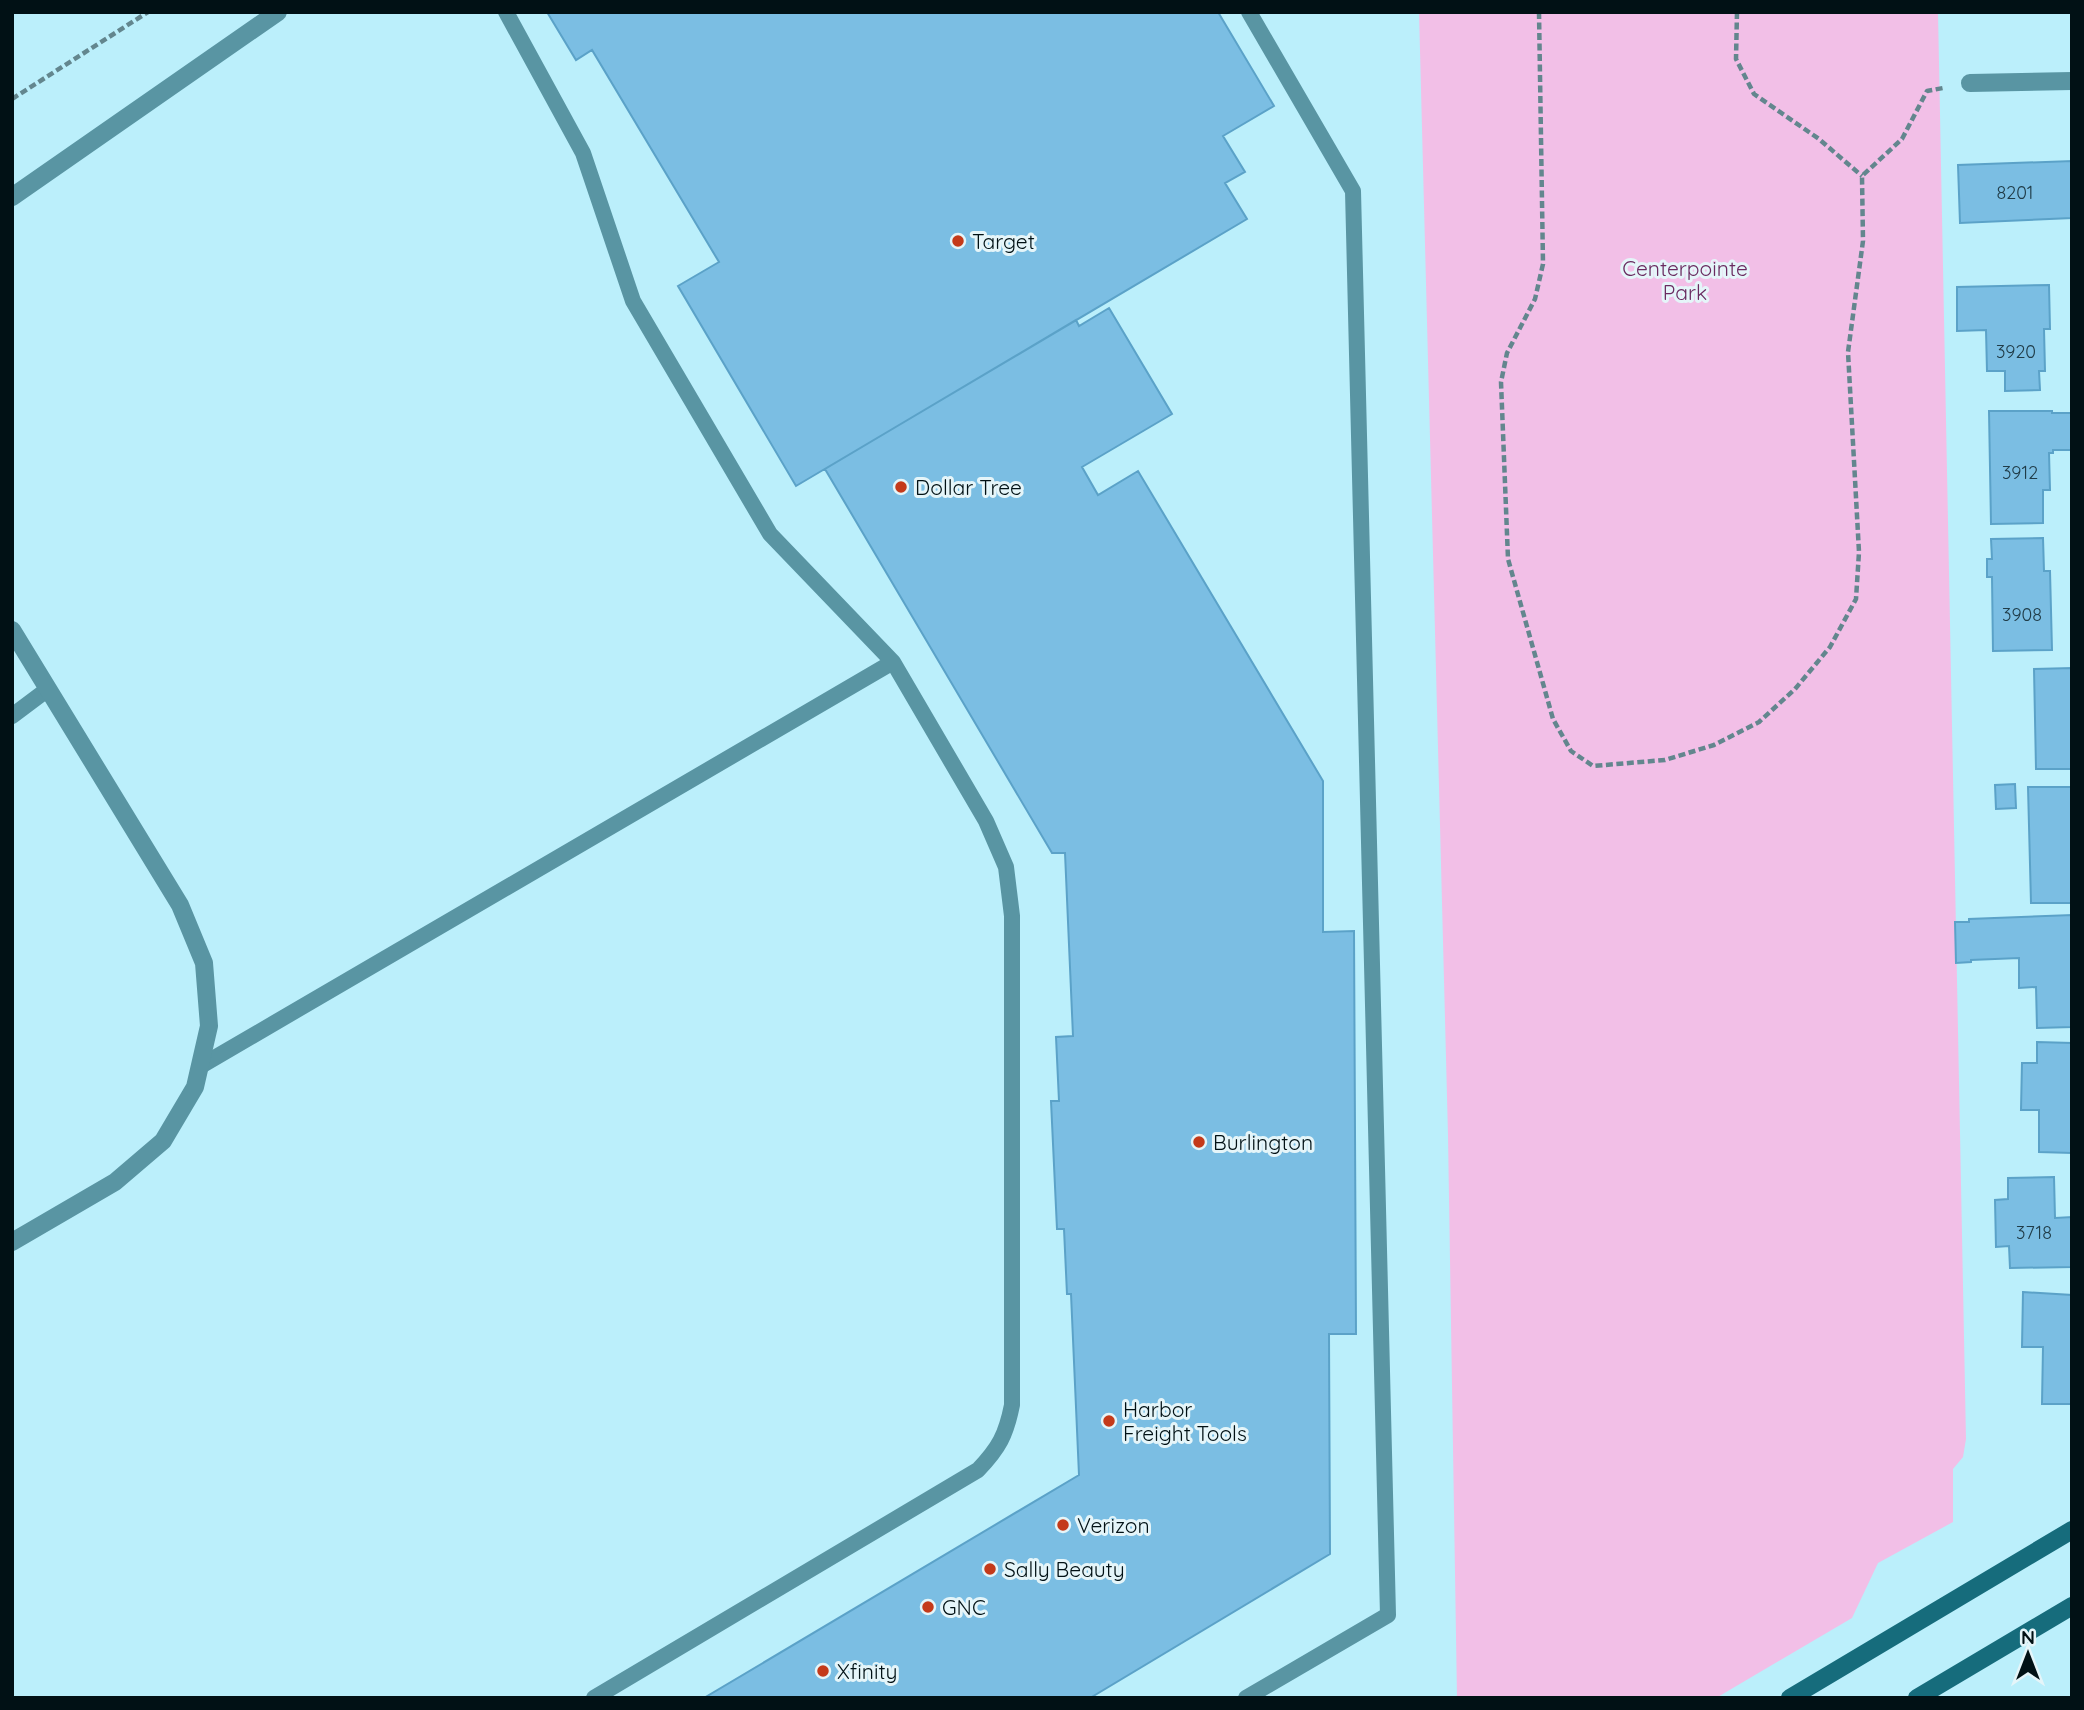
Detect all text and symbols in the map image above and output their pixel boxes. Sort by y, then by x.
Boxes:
house number: 8201 [1996,181,2034,204]
place label: Target [972,228,1035,254]
marker: Target [950,233,966,249]
park label: Centerpointe Park [1622,255,1748,305]
house number: 3920 [1996,340,2036,363]
house number: 3912 [2002,461,2038,484]
place label: Dollar Tree [915,474,1022,500]
marker: Dollar Tree [893,479,909,495]
house number: 3908 [2002,603,2042,626]
place label: Burlington [1213,1129,1313,1155]
marker: Burlington [1191,1134,1207,1150]
house number: 3718 [2016,1221,2052,1244]
place label: Harbor Freight Tools [1123,1396,1247,1446]
marker: Harbor Freight Tools [1101,1413,1117,1429]
place label: Verizon [1077,1512,1150,1538]
marker: Verizon [1055,1517,1071,1533]
place label: Sally Beauty [1004,1556,1125,1582]
marker: Sally Beauty [982,1561,998,1577]
place label: GNC [942,1594,986,1620]
marker: GNC [920,1599,936,1615]
north arrow [1993,1619,2063,1689]
text: N [2021,1625,2035,1649]
place label: Xfinity [837,1658,897,1684]
marker: Xfinity [815,1663,831,1679]

